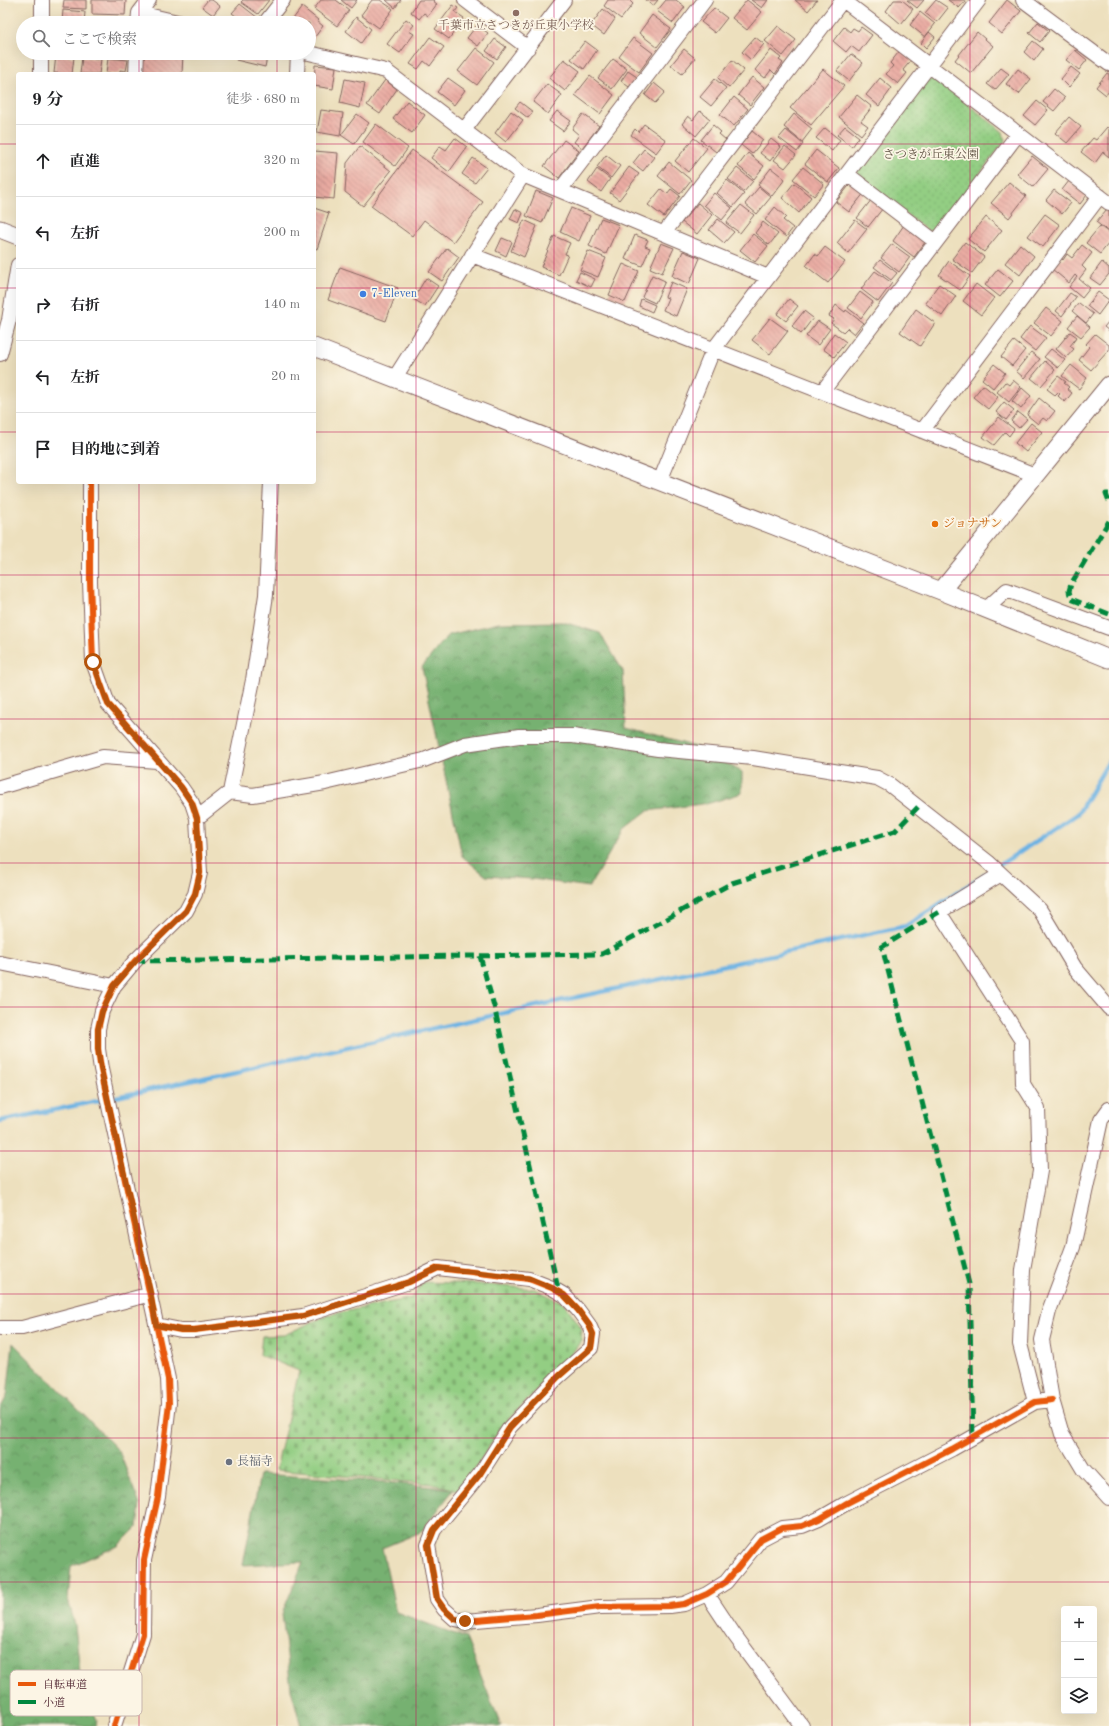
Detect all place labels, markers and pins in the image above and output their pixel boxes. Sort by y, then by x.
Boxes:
marker: 千葉市立さつきが丘東小学校 [511,8,521,18]
place label: 千葉市立さつきが丘東小学校 [438,18,594,32]
place label: 7-Eleven [371,288,418,300]
marker: 7-Eleven [358,289,368,299]
place label: ジョナサン [943,517,1002,530]
marker: ジョナサン [930,519,940,529]
place label: 長福寺 [237,1454,273,1468]
marker: 長福寺 [224,1457,234,1467]

